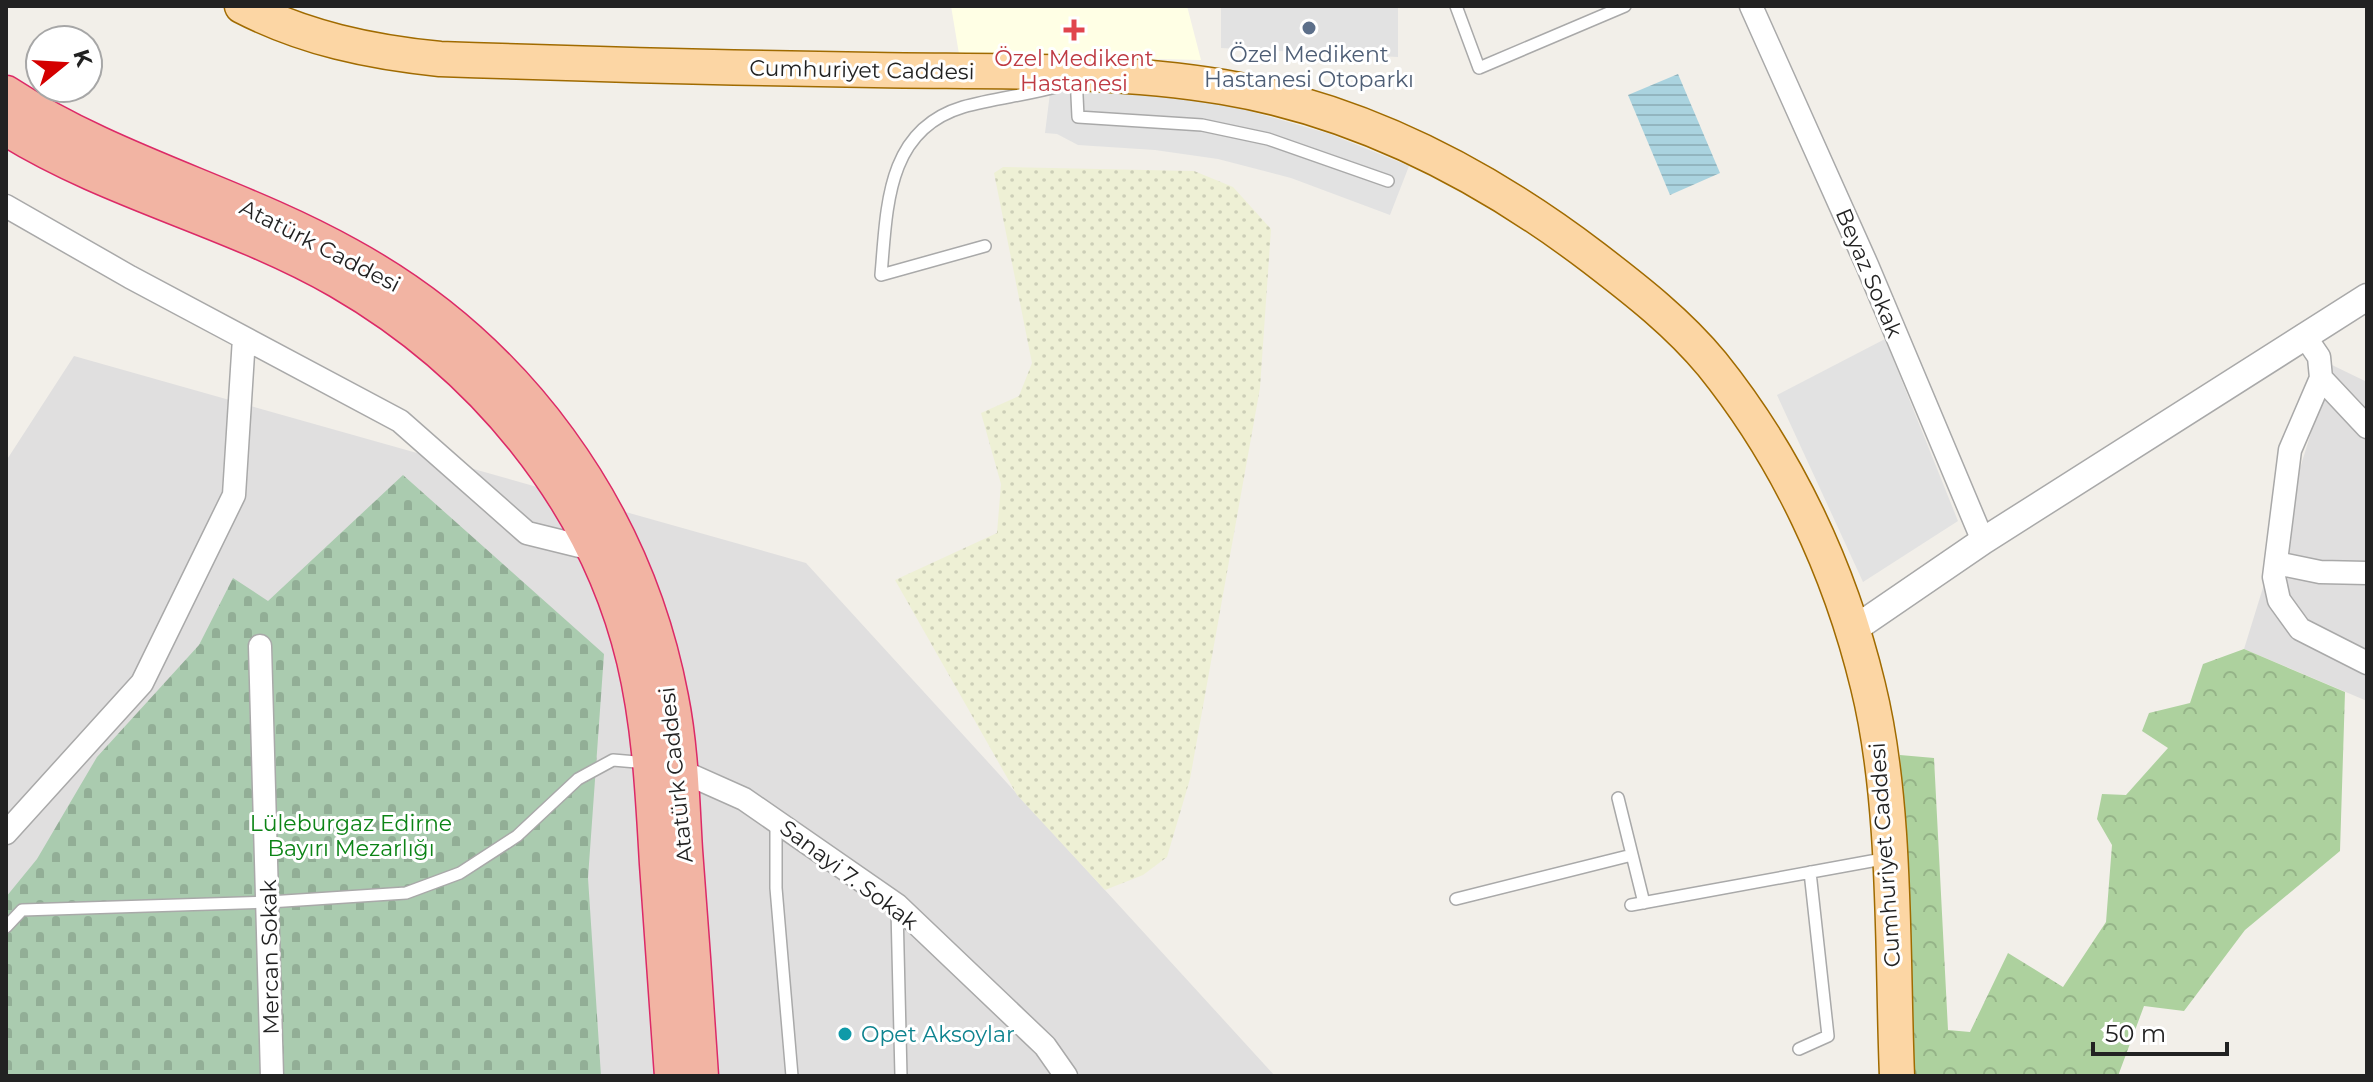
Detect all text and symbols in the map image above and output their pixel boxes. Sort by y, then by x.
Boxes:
marker: Özel Medikent Hastanesi [1063,19,1085,41]
marker: Özel Medikent Hastanesi Otoparkı [1300,19,1318,37]
north arrow [24,24,104,104]
place label: Özel Medikent Hastanesi Otoparkı [1204,41,1414,93]
place label: Özel Medikent Hastanesi [994,45,1154,97]
text: K [67,46,98,71]
street label: Cumhuriyet Caddesi [749,55,975,85]
street label: Atatürk Caddesi [235,194,405,298]
street label: Beyaz Sokak [1830,204,1909,342]
street label: Atatürk Caddesi [653,686,699,864]
street label: Cumhuriyet Caddesi [1864,742,1906,968]
park label: Lüleburgaz Edirne Bayırı Mezarlığı [250,810,452,862]
street label: Sanayi 7. Sokak [775,814,924,936]
street label: Mercan Sokak [255,878,285,1035]
scale bar [2093,1006,2227,1056]
text: 50 m [2105,1019,2166,1048]
place label: Opet Aksoylar [861,1021,1015,1048]
marker: Opet Aksoylar [836,1025,854,1043]

